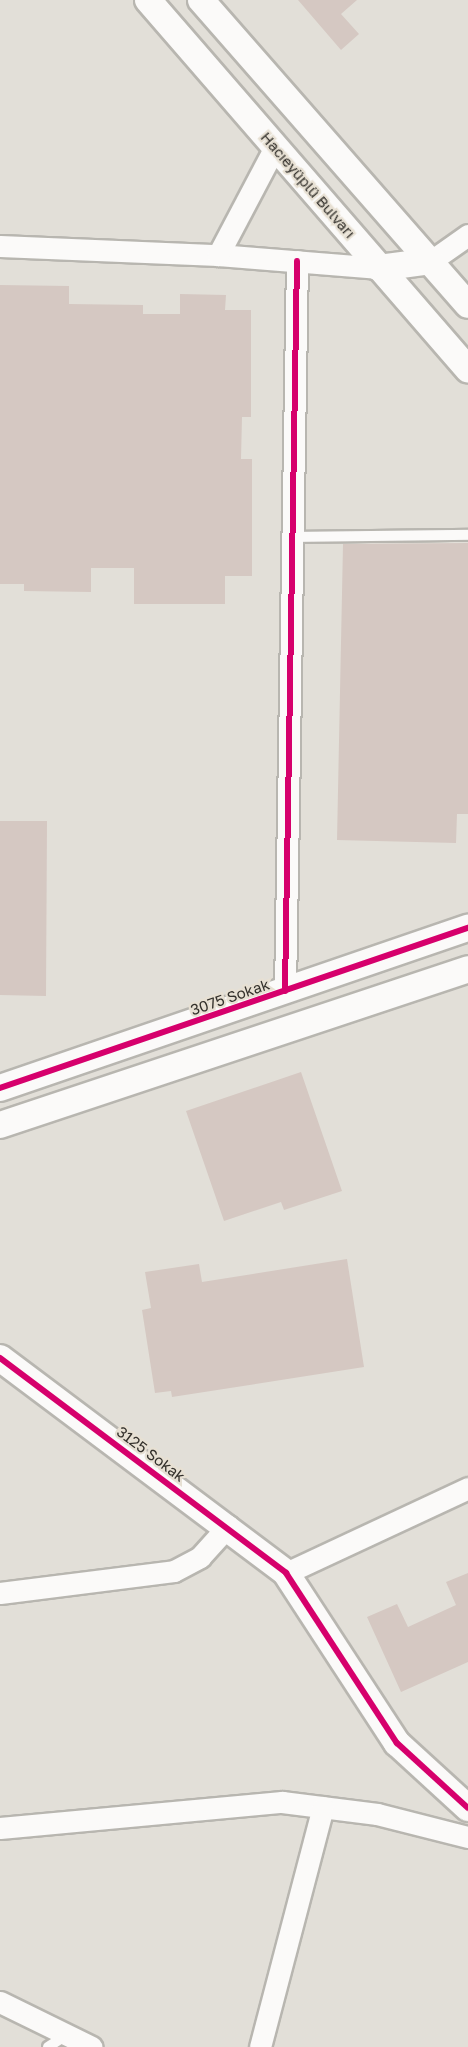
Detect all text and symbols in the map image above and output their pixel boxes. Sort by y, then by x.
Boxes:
street label: Hacıeyüplü Bulvarı [257,128,359,242]
street label: 3075 Sokak [188,975,272,1019]
street label: 3125 Sokak [113,1422,189,1486]

